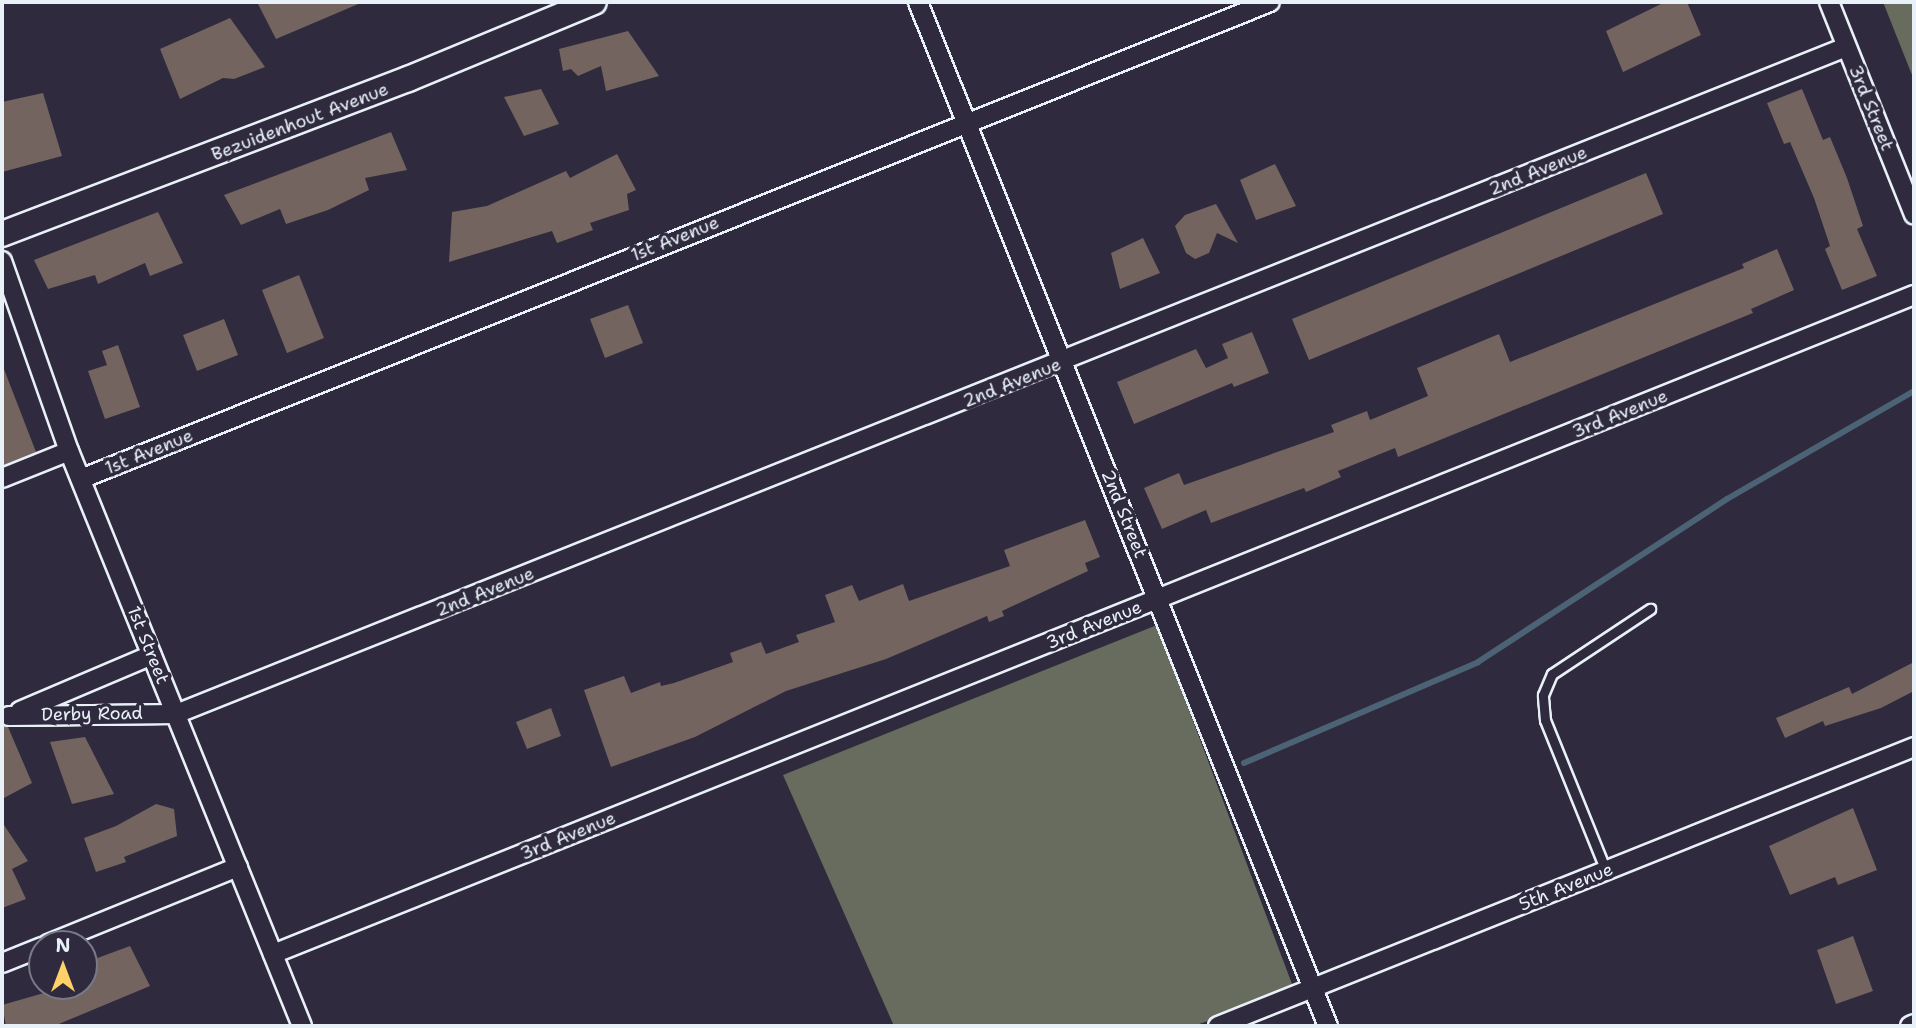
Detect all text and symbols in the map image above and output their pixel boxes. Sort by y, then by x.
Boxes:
street label: 3rd Street [1844,62,1898,154]
street label: Bezuidenhout Avenue [209,78,391,166]
street label: 2nd Avenue [1486,142,1590,200]
street label: 1st Avenue [628,212,722,266]
street label: 2nd Avenue [960,354,1064,412]
street label: 3rd Avenue [1569,385,1671,443]
street label: 1st Avenue [102,425,196,479]
street label: 2nd Street [1096,467,1152,561]
street label: 2nd Avenue [433,563,537,621]
street label: 3rd Avenue [1043,596,1145,654]
street label: 1st Street [123,603,173,687]
street label: Derby Road [41,702,143,726]
street label: 3rd Avenue [517,807,619,865]
street label: 5th Avenue [1516,858,1616,916]
north arrow [28,930,98,1000]
text: N [55,933,71,958]

